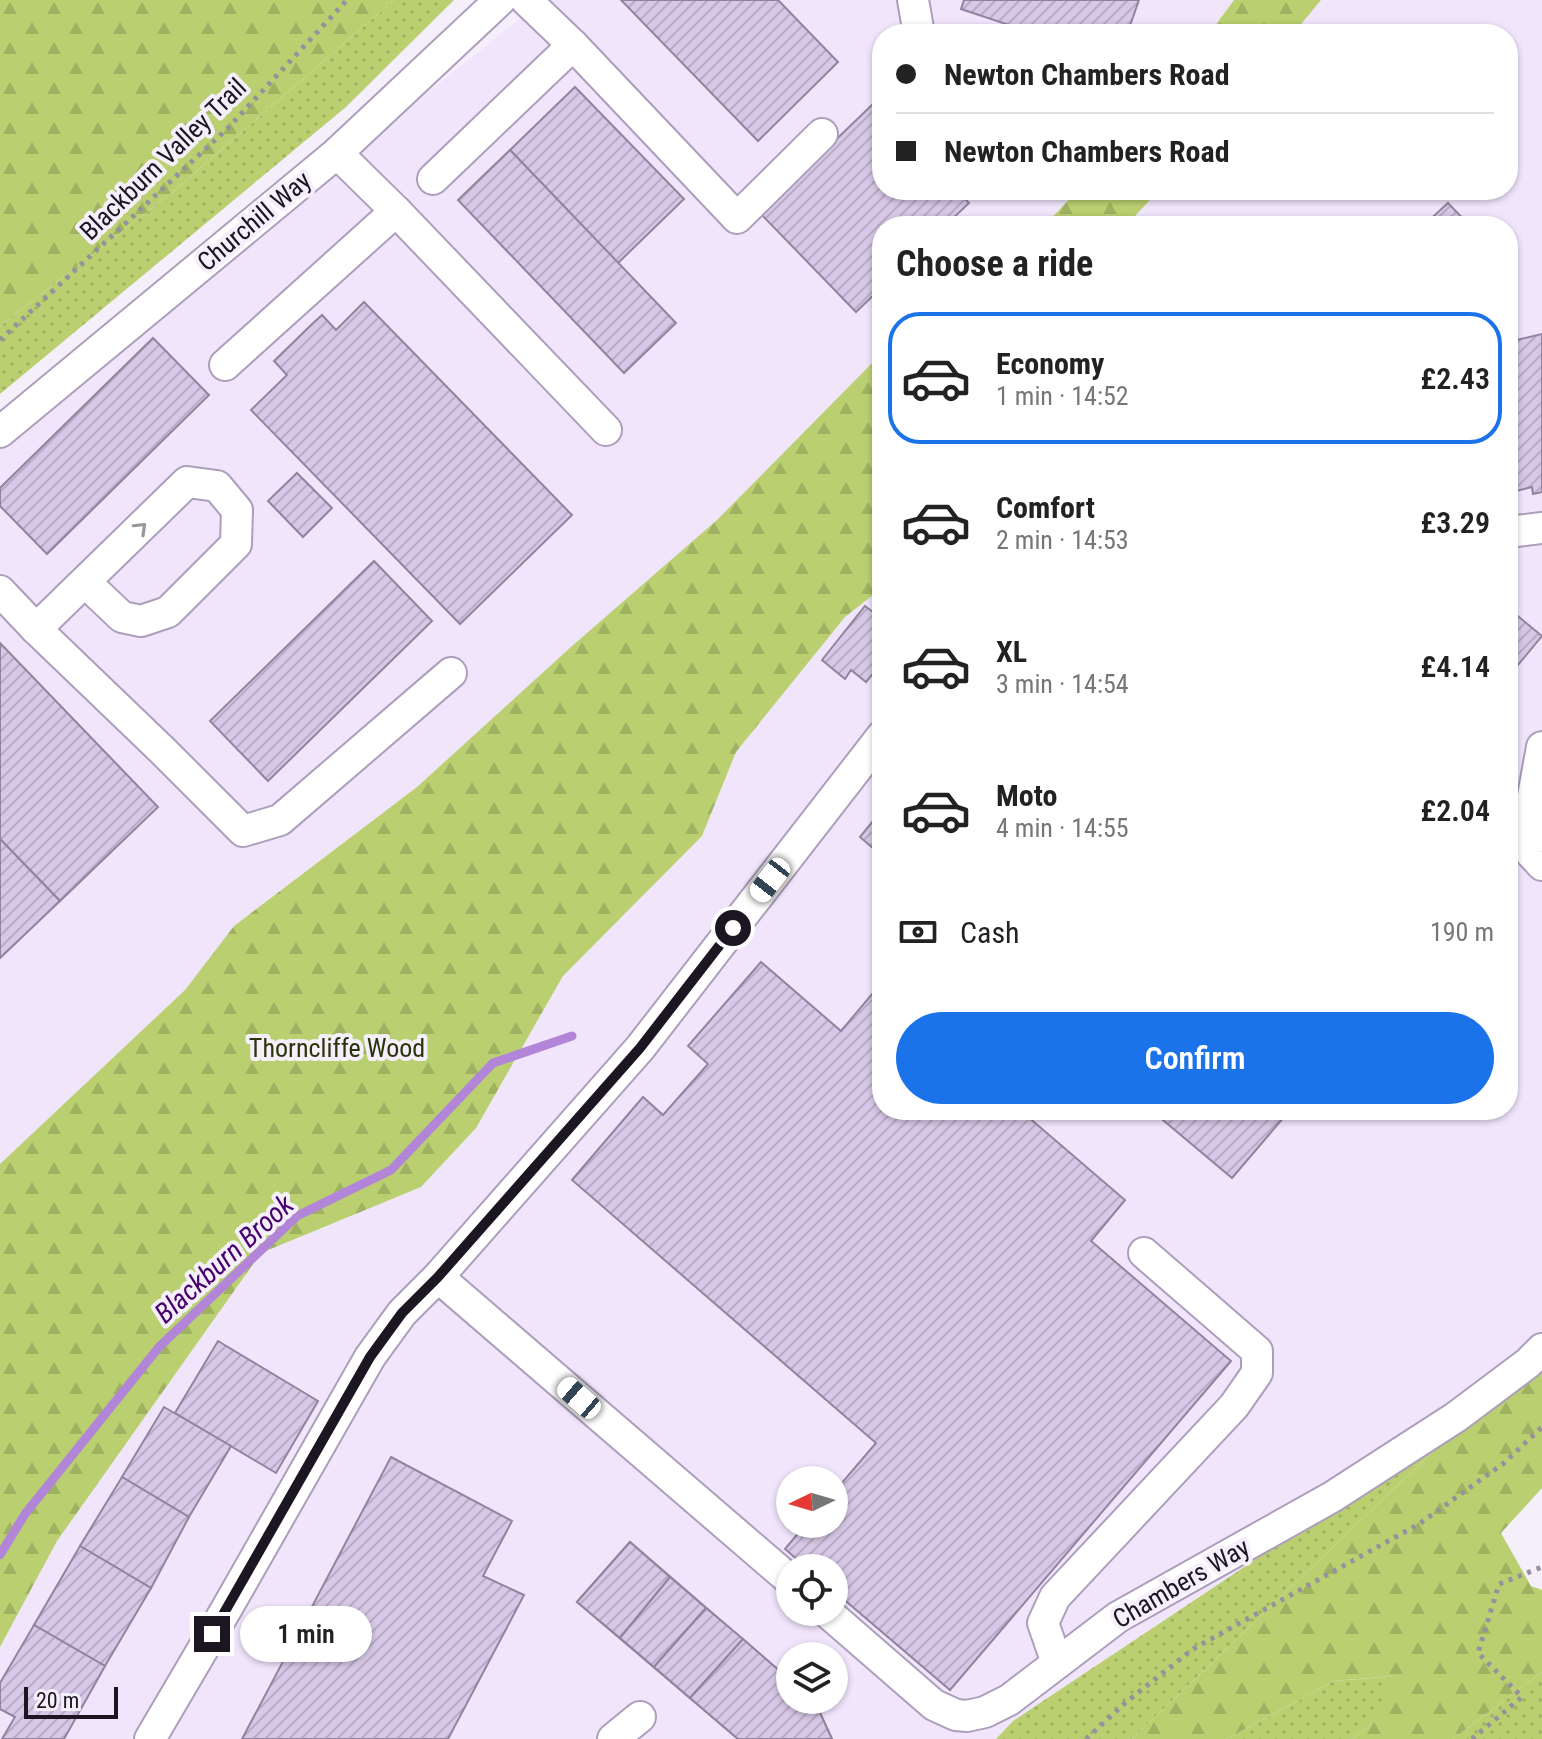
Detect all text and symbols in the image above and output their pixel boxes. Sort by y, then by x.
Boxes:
text: Newton Chambers Road [944,57,1230,92]
street label: Blackburn Valley Trail [74,72,252,246]
text: Newton Chambers Road [944,134,1230,169]
street label: Churchill Way [191,165,317,277]
text: Choose a ride [896,243,1093,285]
icon: car [900,342,972,414]
text: Economy [996,346,1104,381]
text: £2.43 [1421,361,1490,396]
text: 1 min · 14:52 [996,381,1129,411]
icon: car [900,486,972,558]
text: Comfort [996,490,1095,525]
text: £3.29 [1421,505,1490,540]
one-way arrow [132,523,146,537]
text: 2 min · 14:53 [996,525,1129,555]
icon: car [900,630,972,702]
text: XL [996,634,1027,669]
text: £4.14 [1421,649,1490,684]
text: 3 min · 14:54 [996,669,1129,699]
icon: car [900,774,972,846]
text: Moto [996,778,1057,813]
text: £2.04 [1421,793,1490,828]
text: 4 min · 14:55 [996,813,1129,843]
car [746,854,794,906]
route start [715,910,751,946]
icon: cash [896,910,940,954]
text: Cash [960,915,1020,950]
text: 190 m [1430,917,1494,947]
button: Confirm [896,1012,1494,1104]
park label: Thorncliffe Wood [249,1033,425,1063]
water label: Blackburn Brook [148,1188,301,1330]
car [553,1373,605,1423]
north arrow [776,1466,848,1538]
map controls [776,1466,848,1714]
street label: Chambers Way [1107,1532,1255,1634]
button: locate [776,1554,848,1626]
callout: 1 min [240,1606,372,1662]
route end [194,1616,230,1652]
text: 1 min [277,1619,335,1649]
button: layers [776,1642,848,1714]
scale bar [24,1683,118,1719]
text: 20 m [36,1688,79,1713]

